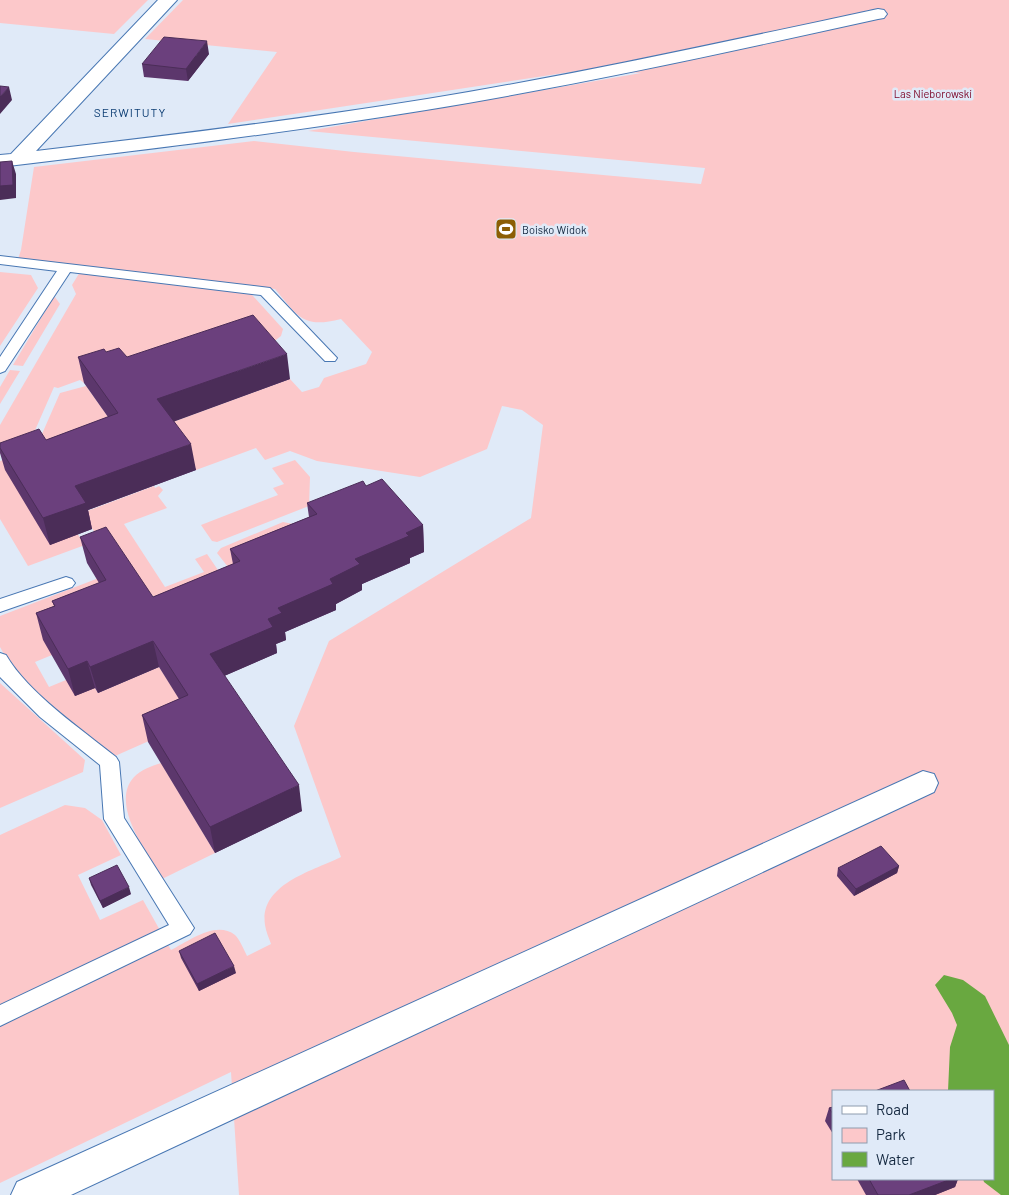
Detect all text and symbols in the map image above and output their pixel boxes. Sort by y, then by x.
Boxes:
park label: Las Nieborowski [894,87,972,100]
district label: SERWITUTY [94,105,166,119]
sports icon: Boisko Widok [494,217,518,241]
place label: Boisko Widok [522,223,587,236]
legend [832,1090,994,1180]
text: Road [876,1100,909,1118]
text: Park [876,1125,906,1143]
text: Water [876,1150,915,1168]

